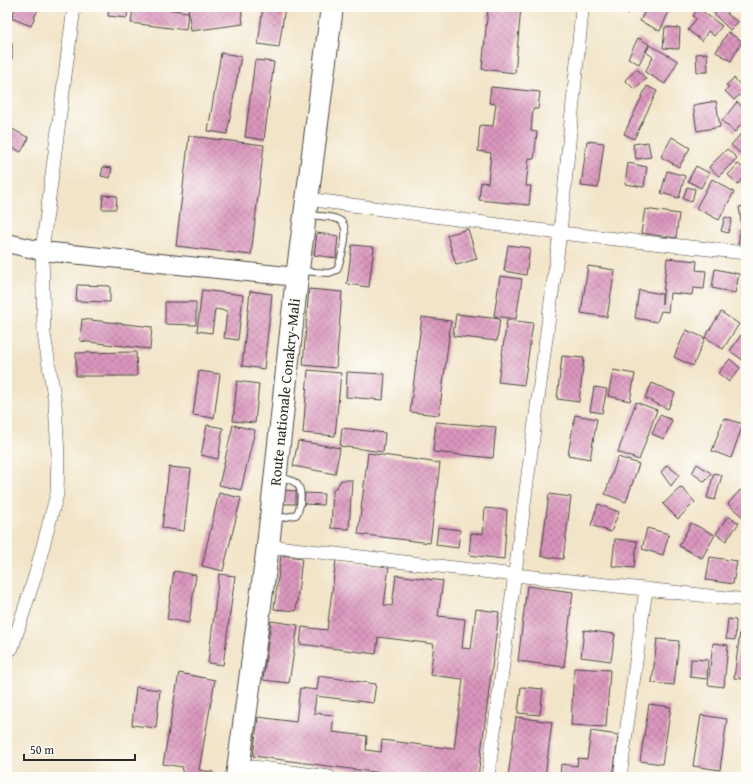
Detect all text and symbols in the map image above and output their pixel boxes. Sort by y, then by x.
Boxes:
street label: Route nationale Conakry-Mali [264,297,305,487]
scale bar [24,736,135,762]
text: 50 m [30,741,54,758]

